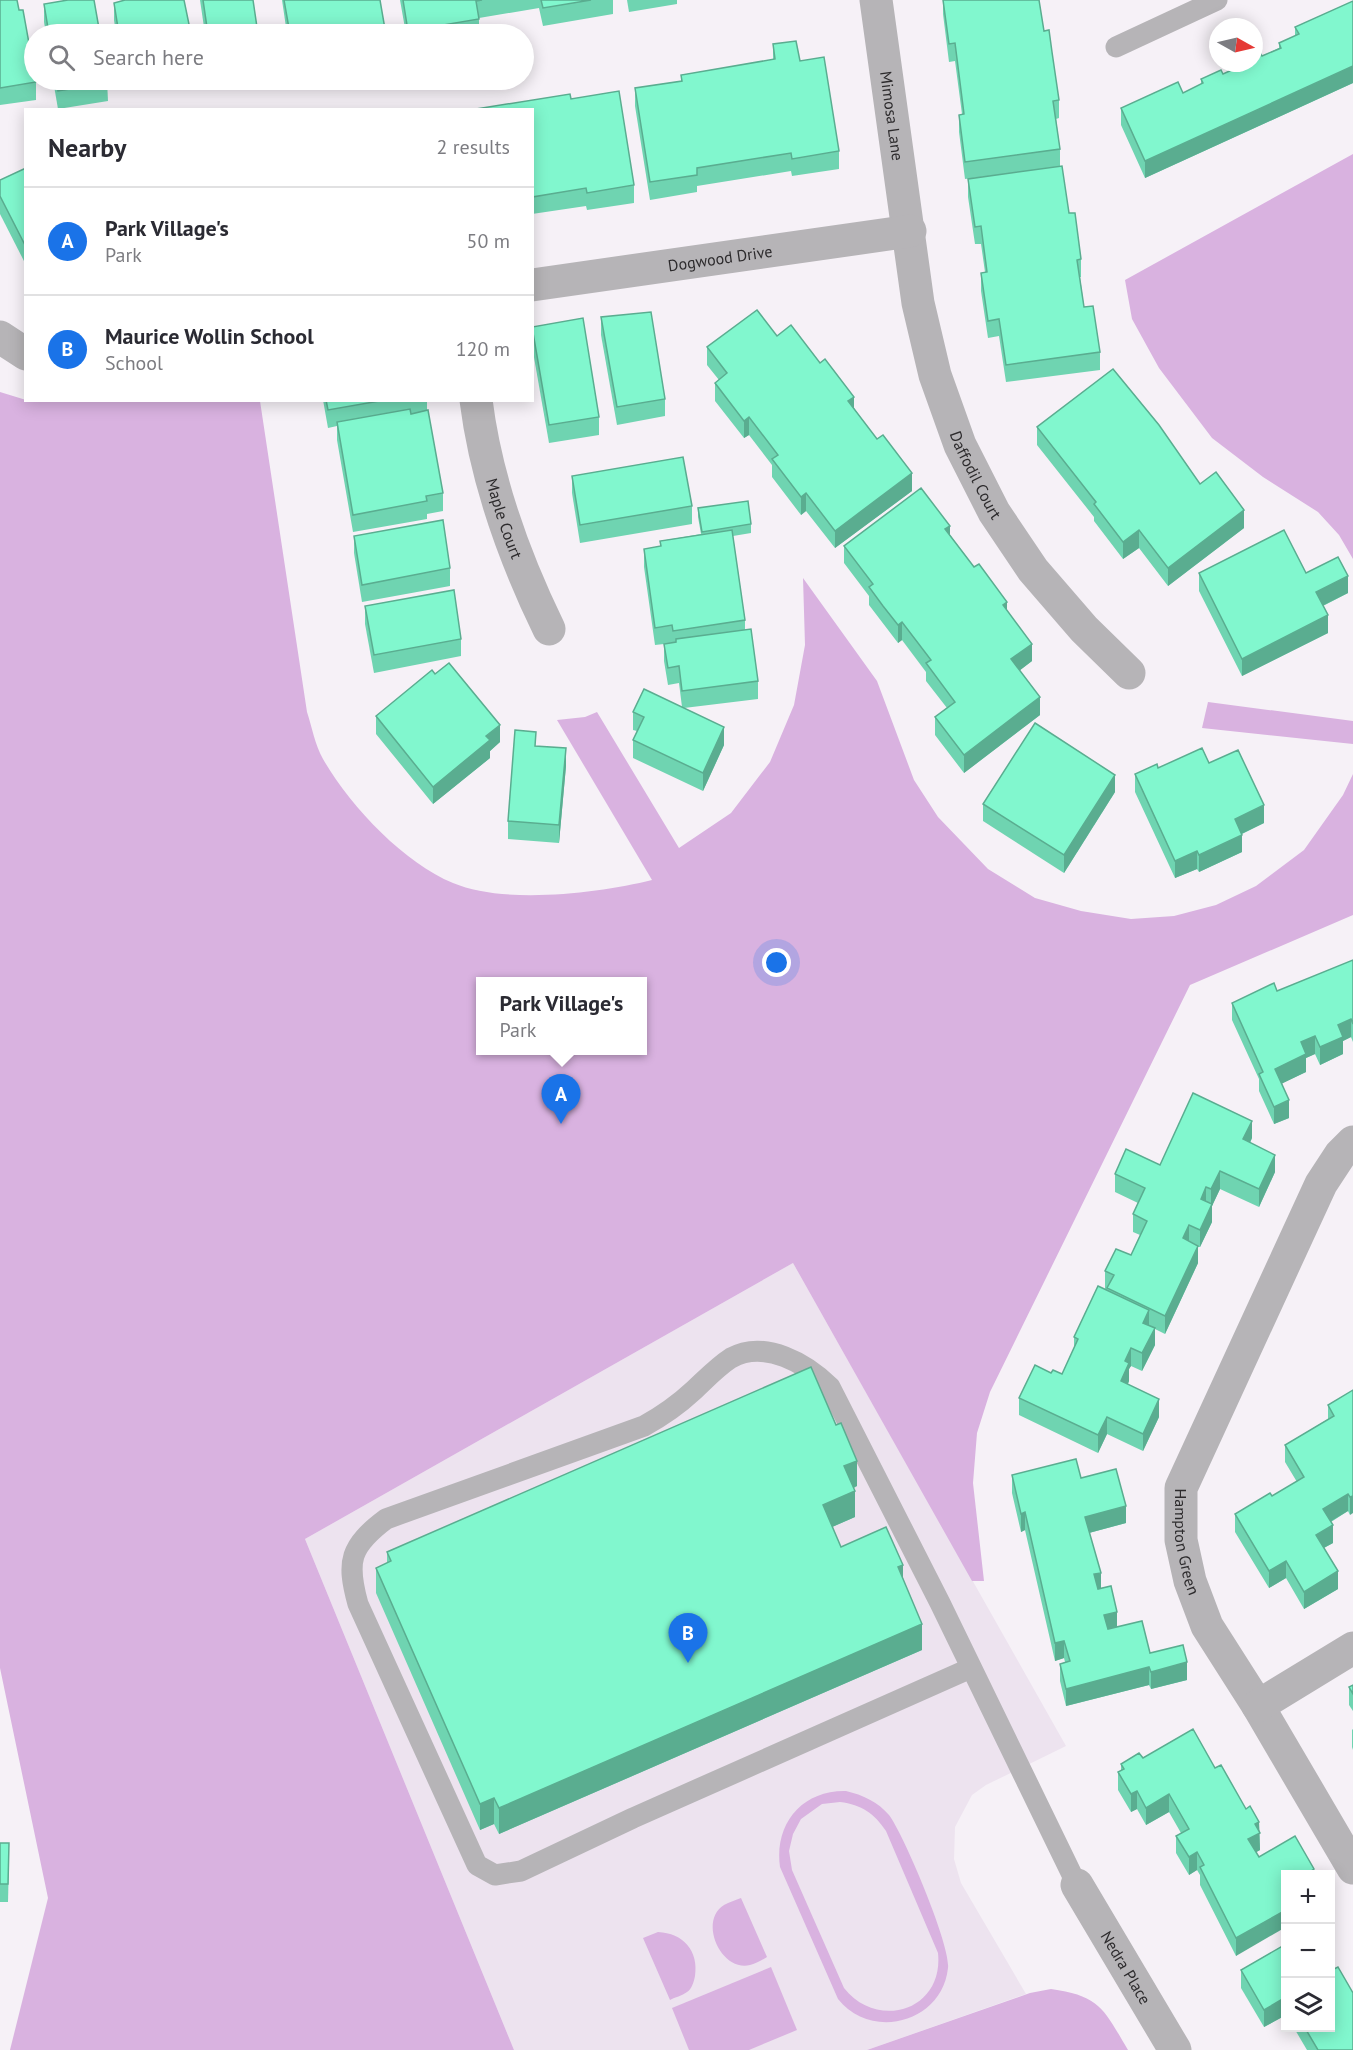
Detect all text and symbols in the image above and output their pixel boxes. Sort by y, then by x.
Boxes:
north arrow [1209,18,1263,72]
search box [24,24,534,90]
icon: search [45,41,78,74]
text: Search here [93,43,204,71]
street label: Mimosa Lane [876,70,908,162]
text: Nearby [48,131,126,164]
text: 2 results [437,134,510,160]
text: Park Village's [105,214,229,242]
text: A [61,228,74,254]
text: 50 m [467,228,510,254]
street label: Dogwood Drive [667,241,774,275]
text: Park [105,242,142,268]
text: Maurice Wollin School [105,322,314,350]
text: B [62,336,73,362]
text: 120 m [456,336,510,362]
text: School [105,350,163,376]
street label: Daffodil Court [946,428,1006,524]
street label: Maple Court [482,476,527,562]
your location [762,948,791,977]
popup [476,977,647,1055]
text: Park Village's [500,989,623,1017]
text: Park [500,1017,536,1043]
pin: A [542,1074,580,1124]
street label: Hampton Green [1171,1489,1204,1598]
pin: B [668,1614,708,1663]
map controls [1281,1870,1335,2032]
button: + [1281,1870,1335,1924]
button: − [1281,1924,1335,1978]
street label: Nedra Place [1097,1927,1156,2008]
button: layers [1281,1978,1335,2032]

